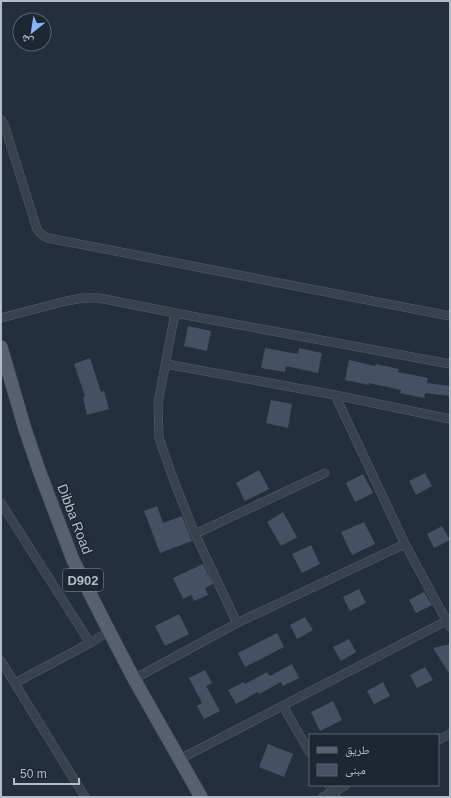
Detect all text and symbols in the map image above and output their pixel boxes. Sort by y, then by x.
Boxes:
north arrow [12,12,52,52]
text: ش [19,31,36,49]
street label: Dibba Road [54,482,96,556]
road number: D902 [63,569,103,591]
legend [309,734,439,786]
text: طريق [345,743,370,757]
scale bar [14,760,79,786]
text: مبنى [345,763,366,777]
text: 50 m [20,767,47,781]

